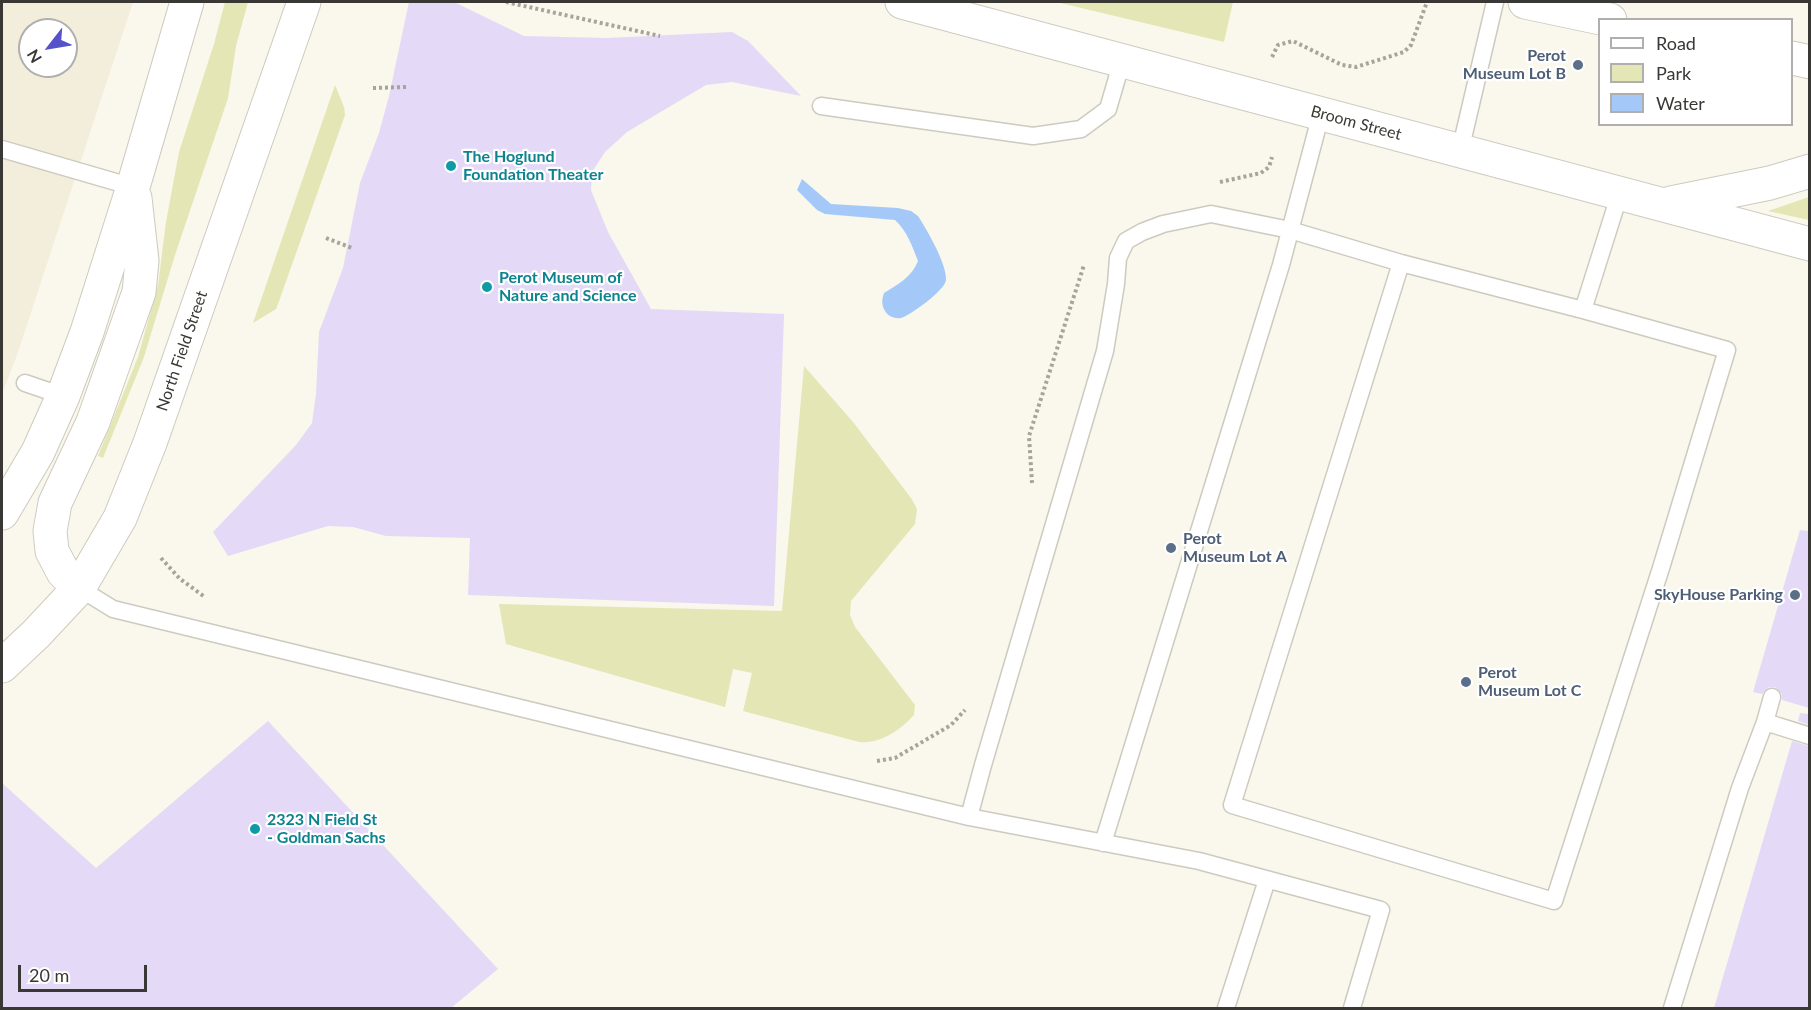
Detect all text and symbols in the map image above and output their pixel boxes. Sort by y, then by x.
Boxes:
north arrow [18,18,78,78]
legend [1598,18,1793,126]
text: Road [1656,32,1696,54]
text: N [23,46,45,67]
place label: Perot Museum Lot B [1463,46,1566,84]
marker: Perot Museum Lot B [1571,58,1585,72]
text: Park [1656,62,1691,84]
text: Water [1656,92,1705,114]
street label: Broom Street [1309,102,1403,144]
place label: The Hoglund Foundation Theater [463,147,603,185]
marker: The Hoglund Foundation Theater [444,159,458,173]
place label: Perot Museum of Nature and Science [499,268,637,306]
marker: Perot Museum of Nature and Science [480,280,494,294]
street label: North Field Street [152,288,212,414]
place label: Perot Museum Lot A [1183,529,1287,567]
marker: Perot Museum Lot A [1164,541,1178,555]
place label: SkyHouse Parking [1654,585,1783,605]
marker: SkyHouse Parking [1788,588,1802,602]
place label: Perot Museum Lot C [1478,663,1581,701]
marker: Perot Museum Lot C [1459,675,1473,689]
place label: 2323 N Field St - Goldman Sachs [267,810,386,848]
marker: 2323 N Field St - Goldman Sachs [248,822,262,836]
scale bar [21,953,150,991]
text: 20 m [29,964,69,986]

